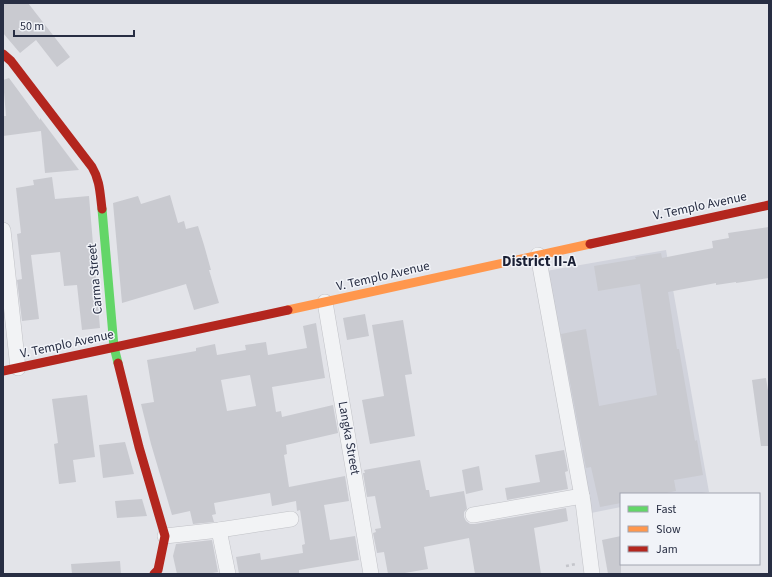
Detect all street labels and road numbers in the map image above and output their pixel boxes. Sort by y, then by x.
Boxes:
street label: V. Templo Avenue [652,187,748,225]
street label: Carma Street [83,242,107,315]
street label: V. Templo Avenue [335,257,431,295]
street label: V. Templo Avenue [19,325,115,363]
street label: Langka Street [334,400,364,477]

